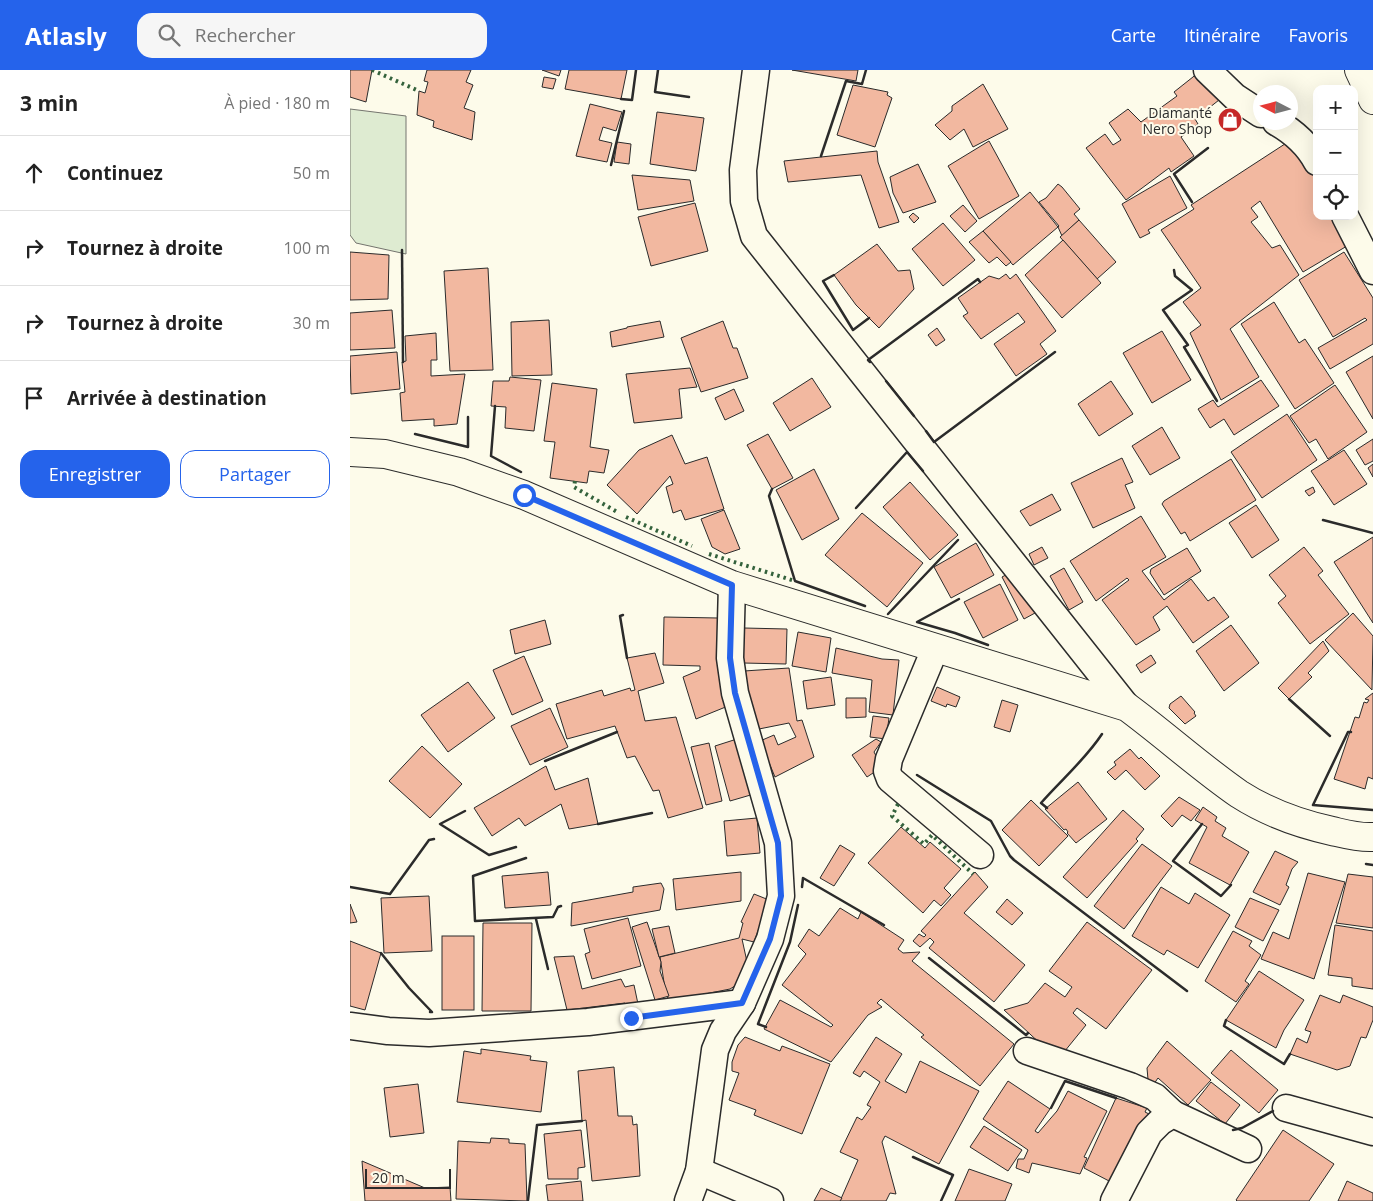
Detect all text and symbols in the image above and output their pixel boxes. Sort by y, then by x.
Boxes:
search box [137,13,487,58]
text: Atlasly [25,19,107,52]
icon: search [155,21,183,49]
text: Rechercher [195,22,295,48]
text: Carte [1111,23,1156,47]
text: Itinéraire [1184,23,1260,47]
text: Favoris [1288,23,1348,47]
north arrow [1253,85,1298,130]
map controls [1313,85,1358,220]
button: + [1313,85,1358,130]
text: 3 min [20,89,78,117]
text: À pied · 180 m [224,92,330,114]
place label: Diamanté Nero Shop [1143,103,1212,138]
shop icon: Diamanté Nero Shop [1217,107,1243,133]
button: − [1313,130,1358,175]
icon: ahead [20,159,48,187]
text: Continuez [67,160,163,186]
text: 50 m [293,162,330,184]
button: locate [1313,175,1358,220]
icon: right [20,234,48,262]
text: Tournez à droite [67,235,223,261]
text: 100 m [284,237,330,259]
icon: right [20,309,48,337]
text: Tournez à droite [67,310,223,336]
text: 30 m [293,312,330,334]
icon: arrive [20,384,48,412]
text: Arrivée à destination [67,385,267,411]
button: Enregistrer [20,450,170,498]
button: Partager [180,450,330,498]
route start [513,484,536,507]
route end [620,1007,643,1030]
scale bar [365,1166,451,1189]
text: 20 m [372,1168,405,1187]

